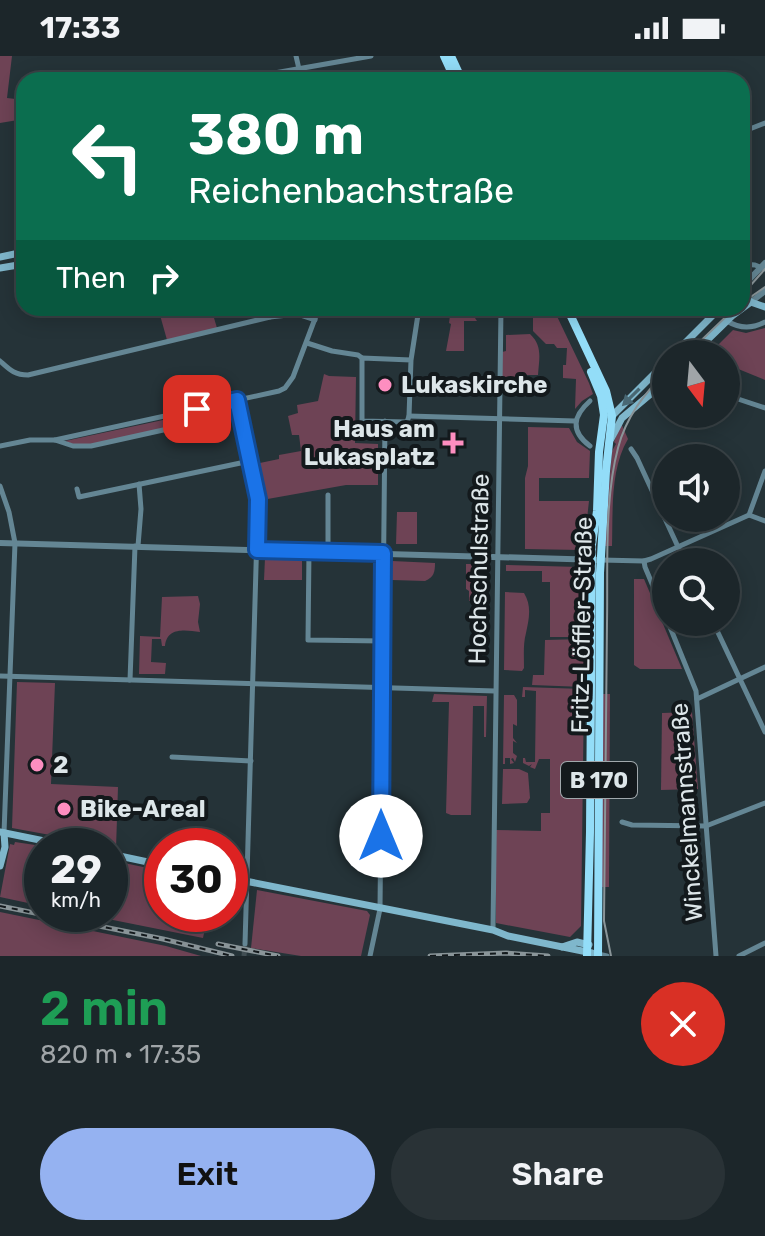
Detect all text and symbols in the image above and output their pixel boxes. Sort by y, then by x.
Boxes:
text: 17:33 [40,10,120,46]
text: 380 m [188,102,364,168]
icon: left [56,104,160,208]
text: Reichenbachstraße [188,169,514,212]
icon: right [142,256,186,300]
text: Then [56,260,126,296]
north arrow [652,340,740,428]
map controls [652,340,740,636]
place label: Lukaskirche [401,371,547,399]
pin [163,375,231,443]
marker: Lukaskirche [376,376,394,394]
icon: arrive [175,387,219,431]
one-way arrow [622,387,641,406]
place label: Haus am Lukasplatz [304,415,435,471]
marker: Haus am Lukasplatz [442,432,464,454]
button: sound [652,444,740,532]
street label: Hochschulstraße [463,474,495,664]
street label: Fritz-Löffler-Straße [566,516,598,734]
button: search [652,548,740,636]
street label: Winckelmannstraße [665,702,709,922]
place label: 2 [53,751,69,779]
marker: 2 [28,756,46,774]
road number: B 170 [561,762,637,798]
position arrow [339,794,423,878]
place label: Bike-Areal [80,795,206,823]
marker: Bike-Areal [55,800,73,818]
speed limit sign: 30 [144,828,248,932]
text: 29 [50,846,102,893]
text: km/h [51,888,101,912]
text: 2 min [40,980,168,1037]
button: close [641,982,725,1066]
text: 820 m · 17:35 [40,1039,201,1070]
button: Exit [40,1128,375,1220]
button: Share [391,1128,725,1220]

